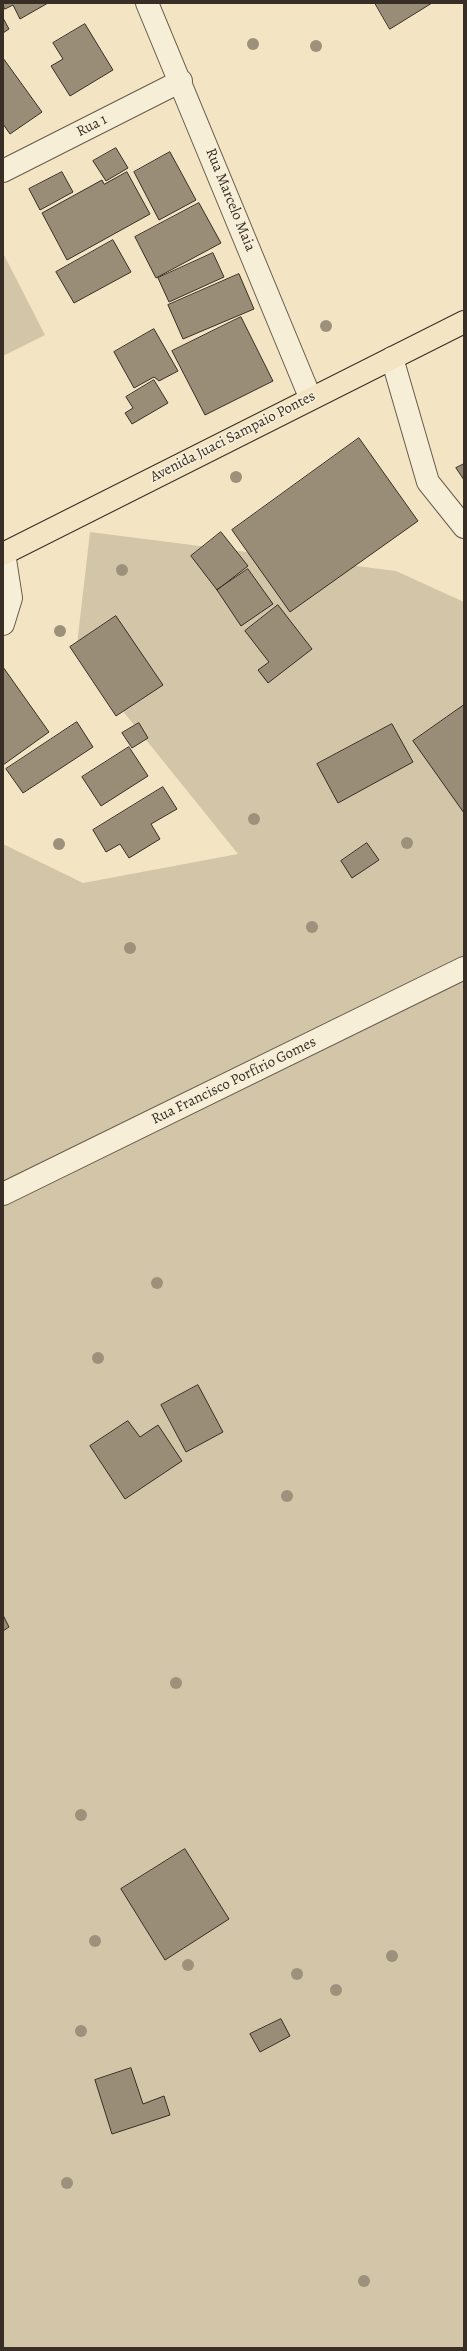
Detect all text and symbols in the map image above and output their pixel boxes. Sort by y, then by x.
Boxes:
street label: Rua 1 [74,111,110,141]
street label: Rua Marcelo Maia [201,146,259,254]
street label: Avenida Juaci Sampaio Pontes [147,387,319,487]
street label: Rua Francisco Porfírio Gomes [149,1033,319,1129]

